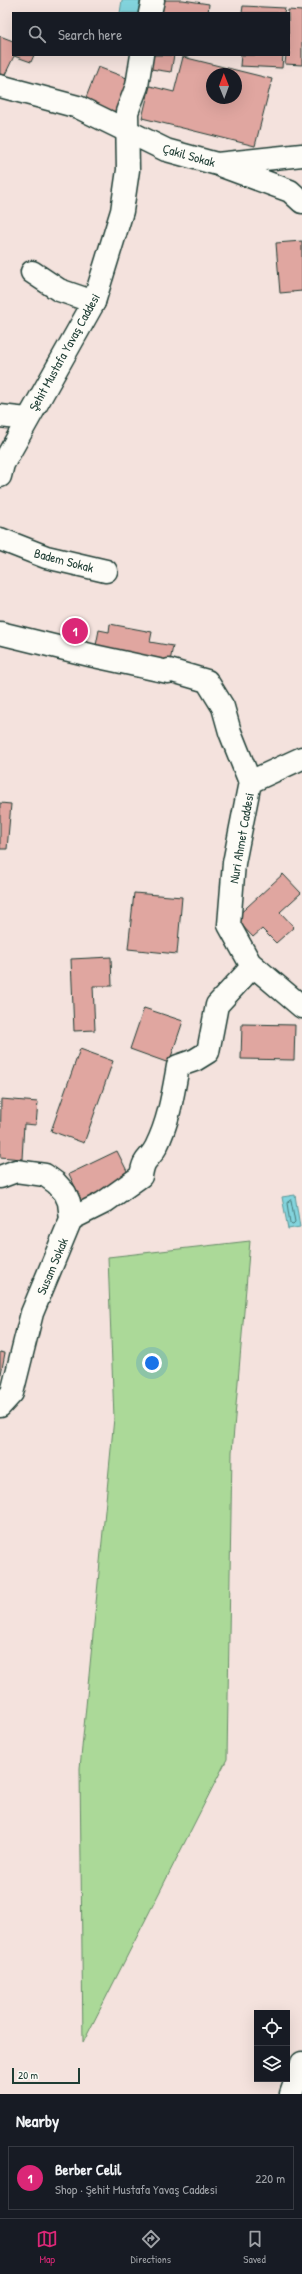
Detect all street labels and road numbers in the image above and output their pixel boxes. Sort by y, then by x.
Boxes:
street label: Çakil Sokak [161,139,218,171]
street label: Şehit Mustafa Yavaş Caddesi [24,290,104,414]
street label: Badem Sokak [32,543,96,577]
street label: Nuri Ahmet Caddesi [224,791,258,885]
street label: Susam Sokak [32,1234,72,1297]

